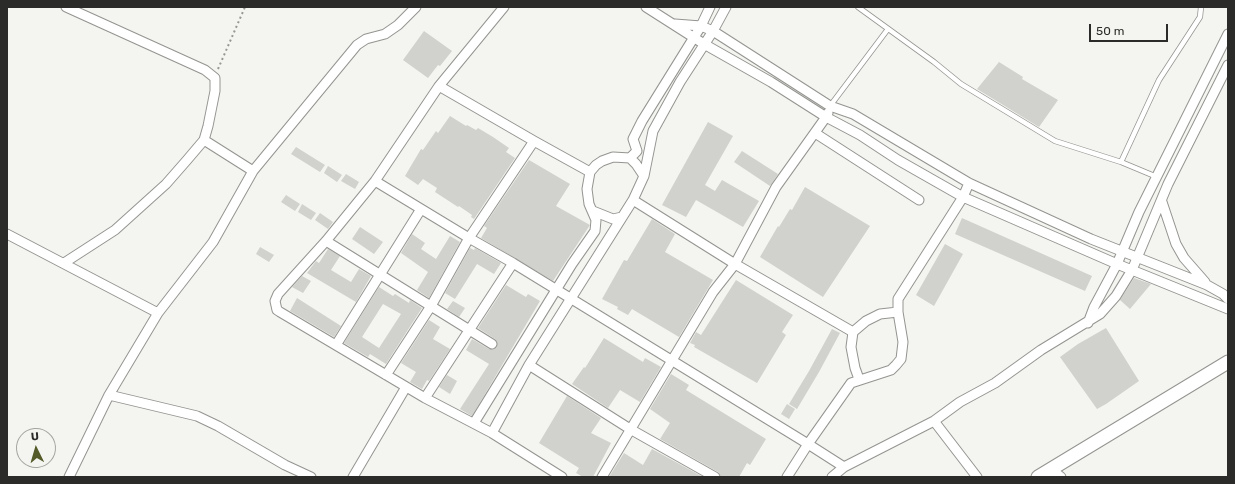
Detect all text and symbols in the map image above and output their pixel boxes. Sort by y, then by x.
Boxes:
scale bar [1091,16,1170,42]
text: 50 m [1096,24,1124,38]
north arrow [16,428,56,468]
text: U [30,430,40,443]

